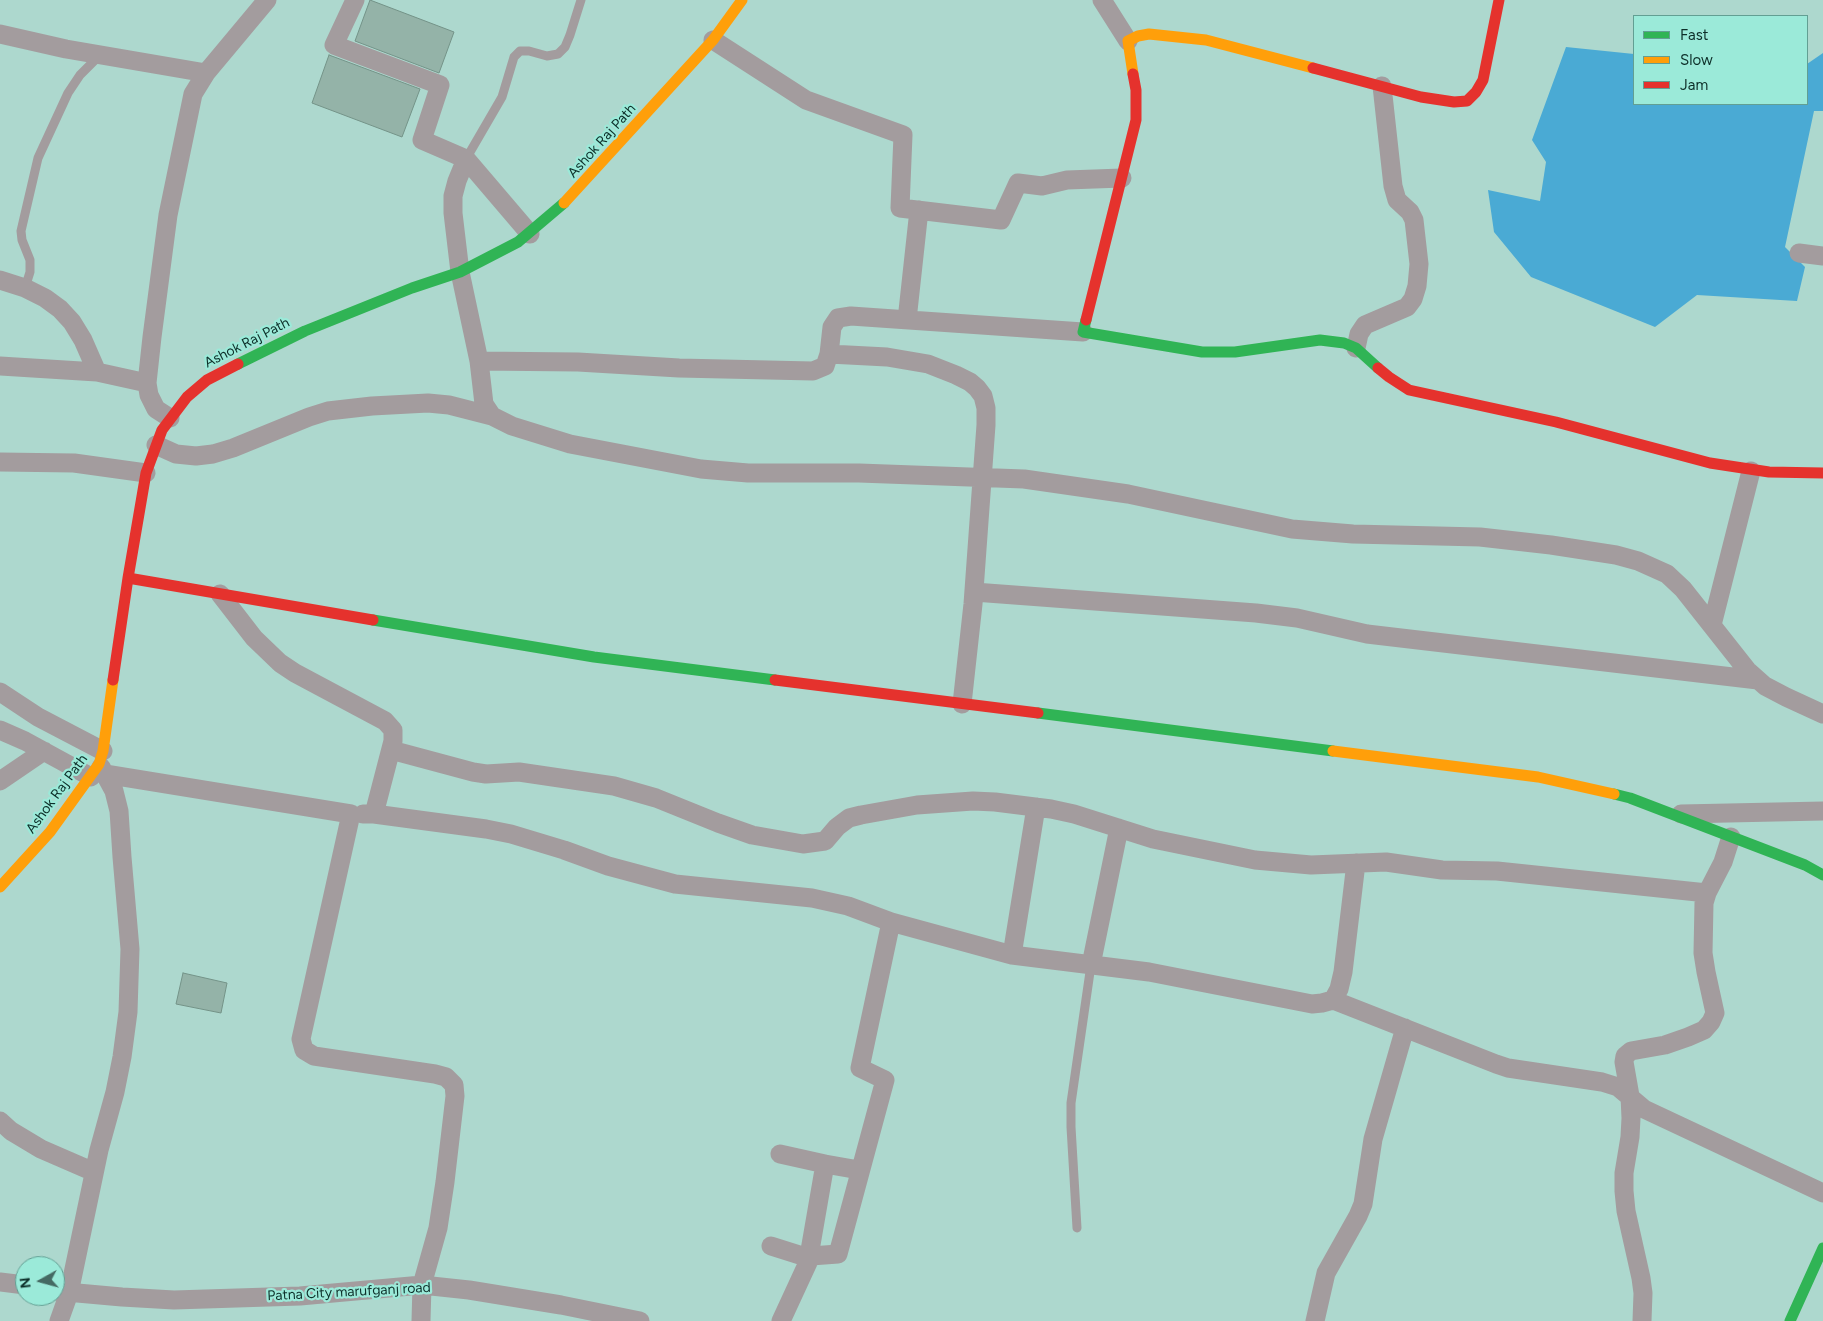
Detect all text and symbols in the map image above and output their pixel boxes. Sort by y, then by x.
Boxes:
legend [1633,15,1808,105]
text: Fast [1680,26,1708,44]
text: Slow [1680,51,1713,69]
text: Jam [1680,76,1708,94]
street label: Ashok Raj Path [564,101,640,181]
street label: Ashok Raj Path [202,314,292,372]
street label: Ashok Raj Path [23,751,91,837]
north arrow [15,1256,65,1306]
text: N [17,1276,35,1289]
street label: Patna City marufganj road [267,1279,431,1305]

